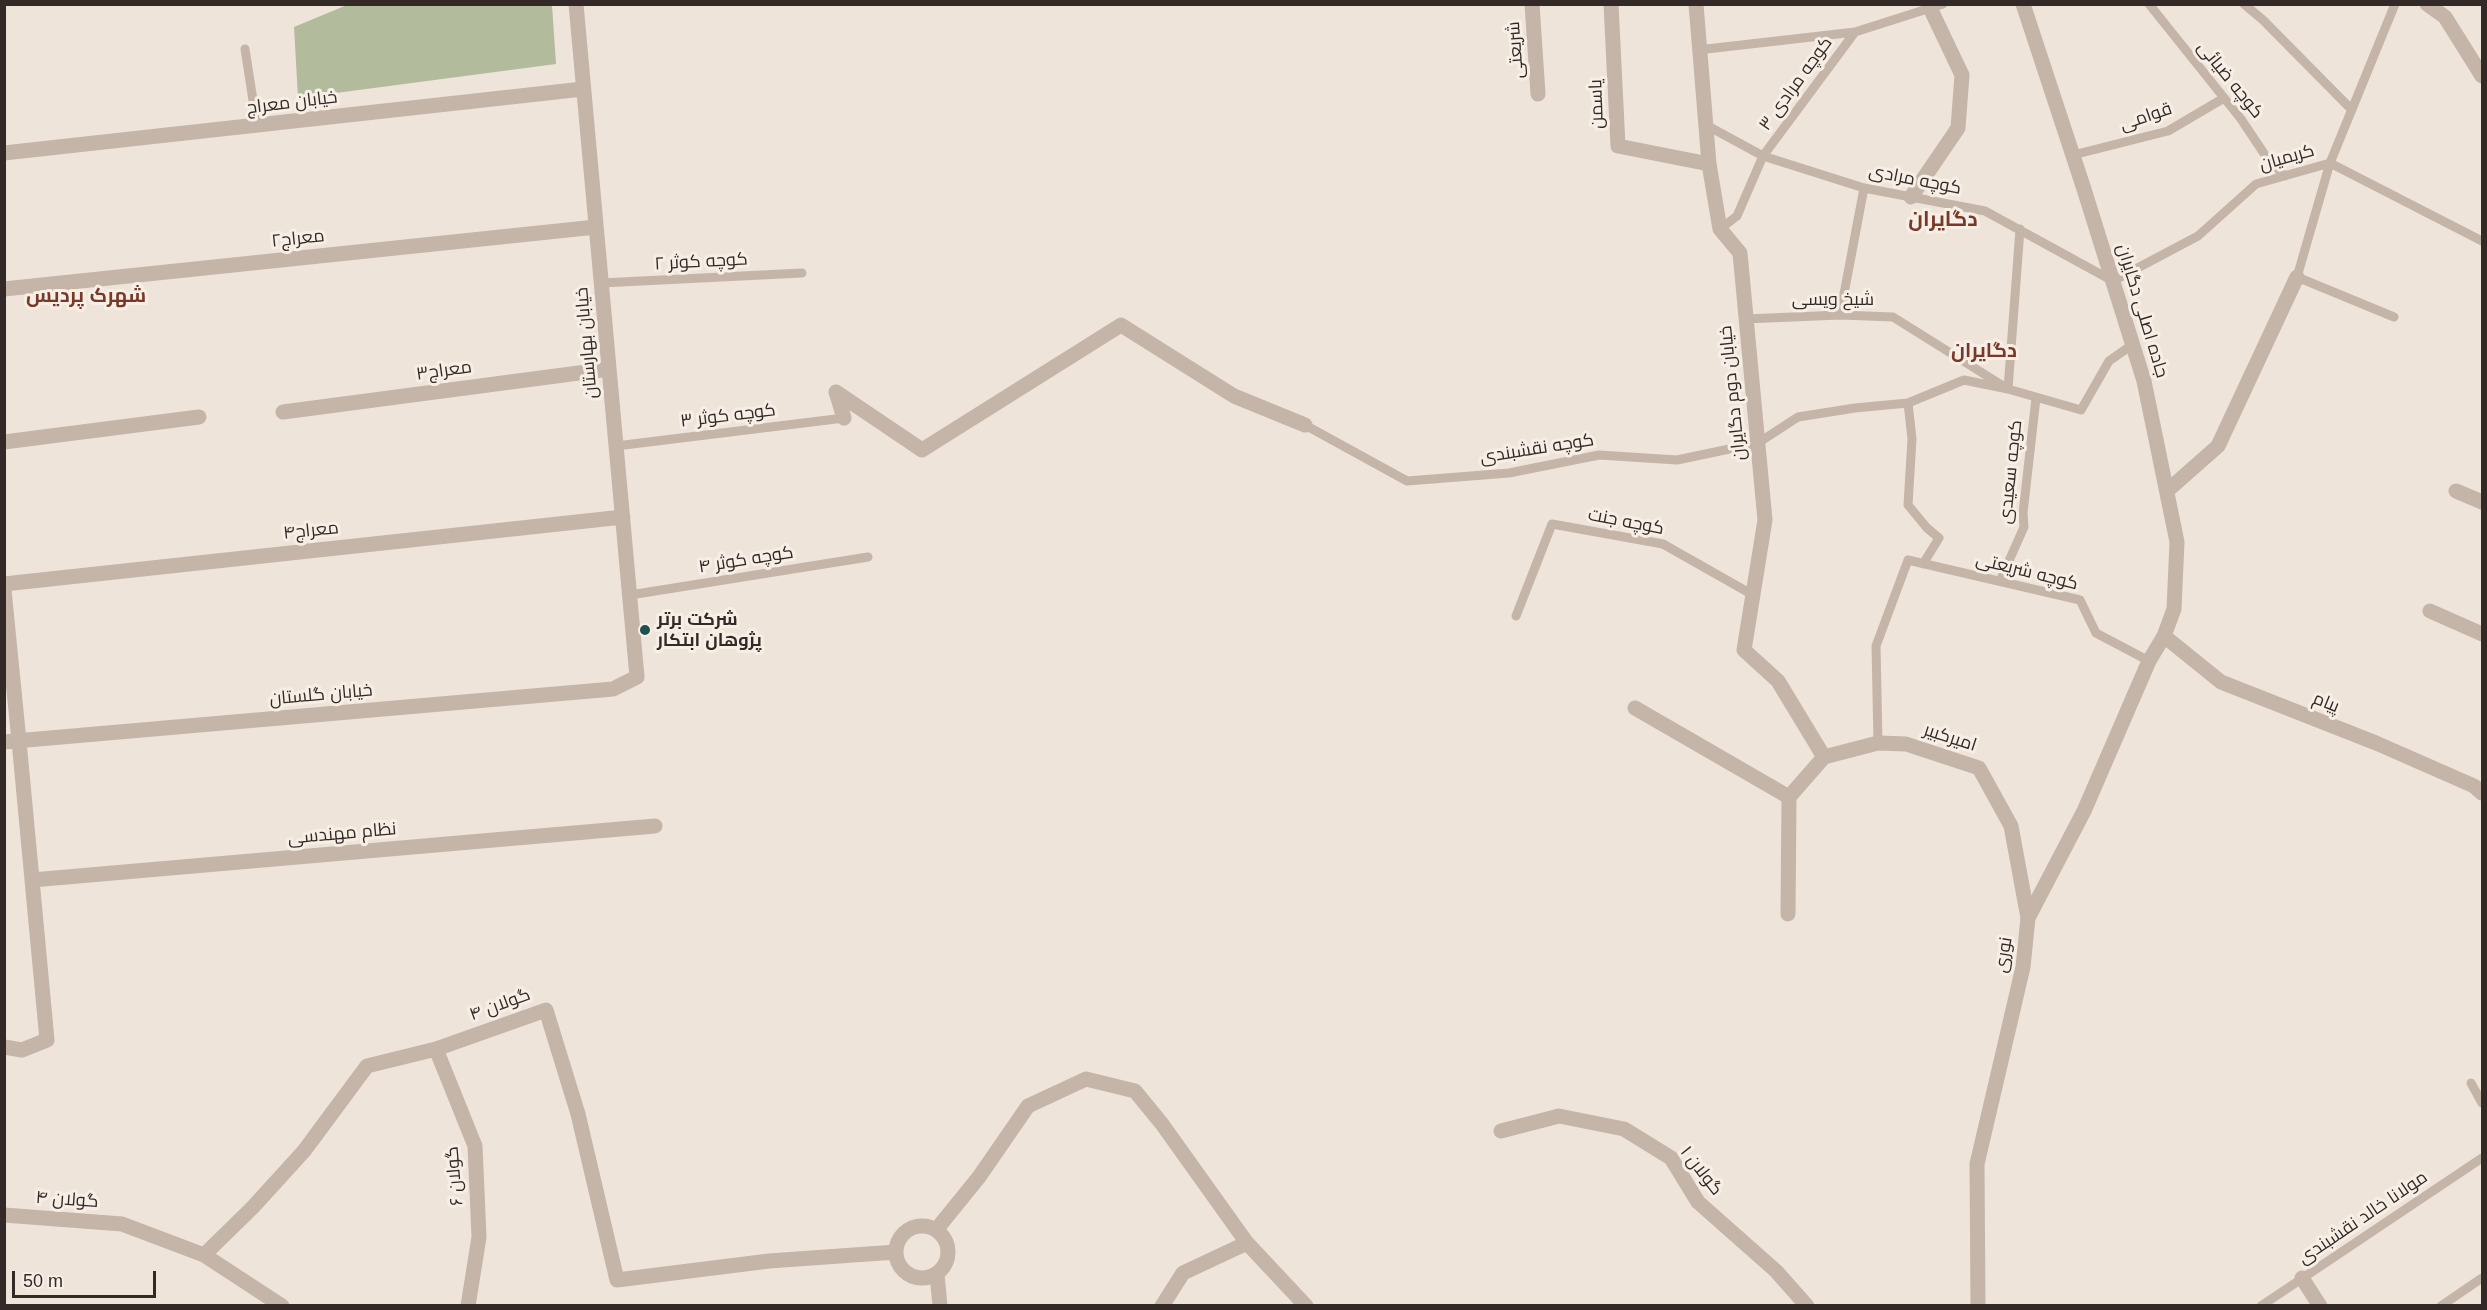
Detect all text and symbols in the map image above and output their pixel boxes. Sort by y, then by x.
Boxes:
street label: شریعتی [1503,21,1529,79]
street label: کوچه مرادی ۳ [1755,33,1837,135]
street label: کوچه ضیائی [2192,37,2268,123]
street label: یاسمن [1585,79,1609,129]
street label: خیابان معراج [245,87,339,119]
street label: قوامی [2117,98,2175,136]
street label: کریمیان [2257,140,2317,176]
street label: کوچه مرادی [1867,160,1963,200]
district label: دگایران [1908,207,1978,233]
street label: معراج۲ [270,225,326,253]
street label: جاده اصلی دگایران [2111,242,2173,380]
street label: کوچه کوثر ۲ [654,249,748,275]
district label: شهرک پردیس [26,284,146,308]
street label: خیابان بهارستان [571,286,603,400]
street label: شیخ ویسی [1792,289,1874,311]
street label: خیابان دوم دگایران [1715,324,1751,462]
district label: دگایران [1951,339,2017,363]
street label: معراج۳ [415,356,473,386]
street label: کوچه کوثر ۳ [679,399,777,433]
street label: کوچه سعیدی [1995,419,2027,525]
street label: کوچه نقشبندی [1478,429,1596,469]
street label: کوچه جنت [1586,504,1666,540]
street label: معراج۴ [282,517,340,545]
street label: کوچه کوثر ۴ [697,542,795,578]
street label: کوچه شریعتی [1974,549,2080,595]
place label: شرکت برتر پژوهان ابتکار [657,609,762,652]
marker: شرکت برتر پژوهان ابتکار [638,623,652,637]
street label: خیابان گلستان [269,680,373,710]
street label: پیام [2310,688,2342,718]
street label: امیرکبیر [1921,719,1979,757]
street label: نظام مهندسی [287,818,397,850]
street label: نوری [1991,935,2017,975]
street label: گولان ۴ [467,984,533,1026]
street label: گولان ۱ [1675,1142,1727,1200]
street label: گولان ۶ [442,1145,468,1207]
street label: مولانا خالد نقشبندی [2294,1167,2432,1269]
street label: گولان ۴ [35,1187,99,1213]
scale bar [15,1259,159,1297]
text: 50 m [23,1271,63,1291]

